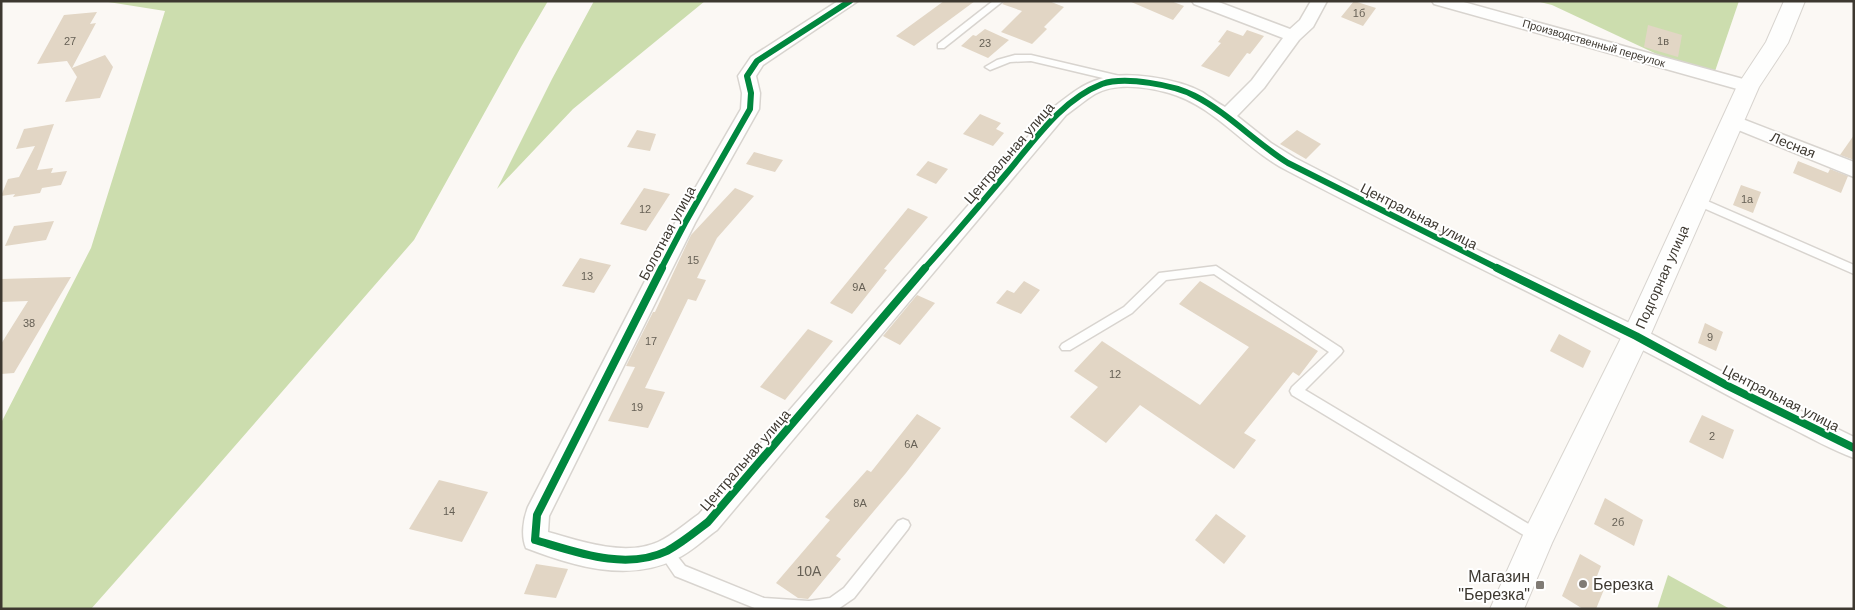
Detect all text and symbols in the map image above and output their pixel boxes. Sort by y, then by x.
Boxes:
house number: 1б [1353,7,1365,19]
street label: Производственный переулок [1521,17,1667,69]
house number: 27 [64,35,76,47]
house number: 1в [1657,35,1669,47]
house number: 23 [979,37,991,49]
street label: Центральная улица [961,99,1057,207]
street label: Лесная [1768,129,1818,161]
street label: Центральная улица [1358,180,1480,252]
street label: Болотная улица [635,183,699,283]
house number: 1а [1741,193,1754,205]
house number: 12 [639,203,651,215]
street label: Подгорная улица [1632,223,1692,331]
house number: 15 [687,254,699,266]
house number: 13 [581,270,593,282]
house number: 9А [852,281,866,293]
house number: 38 [23,317,35,329]
house number: 9 [1707,331,1713,343]
house number: 17 [645,335,657,347]
street label: Центральная улица [1720,362,1842,434]
house number: 12 [1109,368,1121,380]
house number: 19 [631,401,643,413]
street label: Центральная улица [697,406,793,514]
house number: 2 [1709,430,1715,442]
house number: 6А [904,438,918,450]
house number: 8А [853,497,867,509]
house number: 14 [443,505,455,517]
house number: 2б [1612,516,1624,528]
house number: 10А [797,563,822,579]
place label: Магазин "Березка" [1458,568,1530,603]
place label: Березка [1593,576,1654,593]
marker: Березка [1577,578,1589,590]
marker: Магазин "Березка" [1534,579,1546,591]

